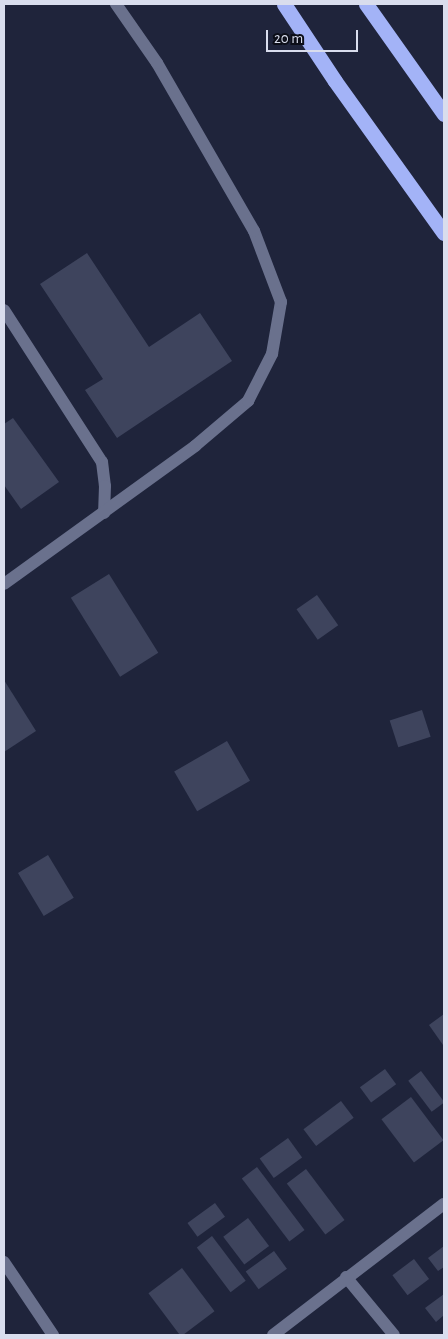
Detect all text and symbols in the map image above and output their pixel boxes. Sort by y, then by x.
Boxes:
scale bar [268,20,360,52]
text: 20 m [274,31,303,46]

